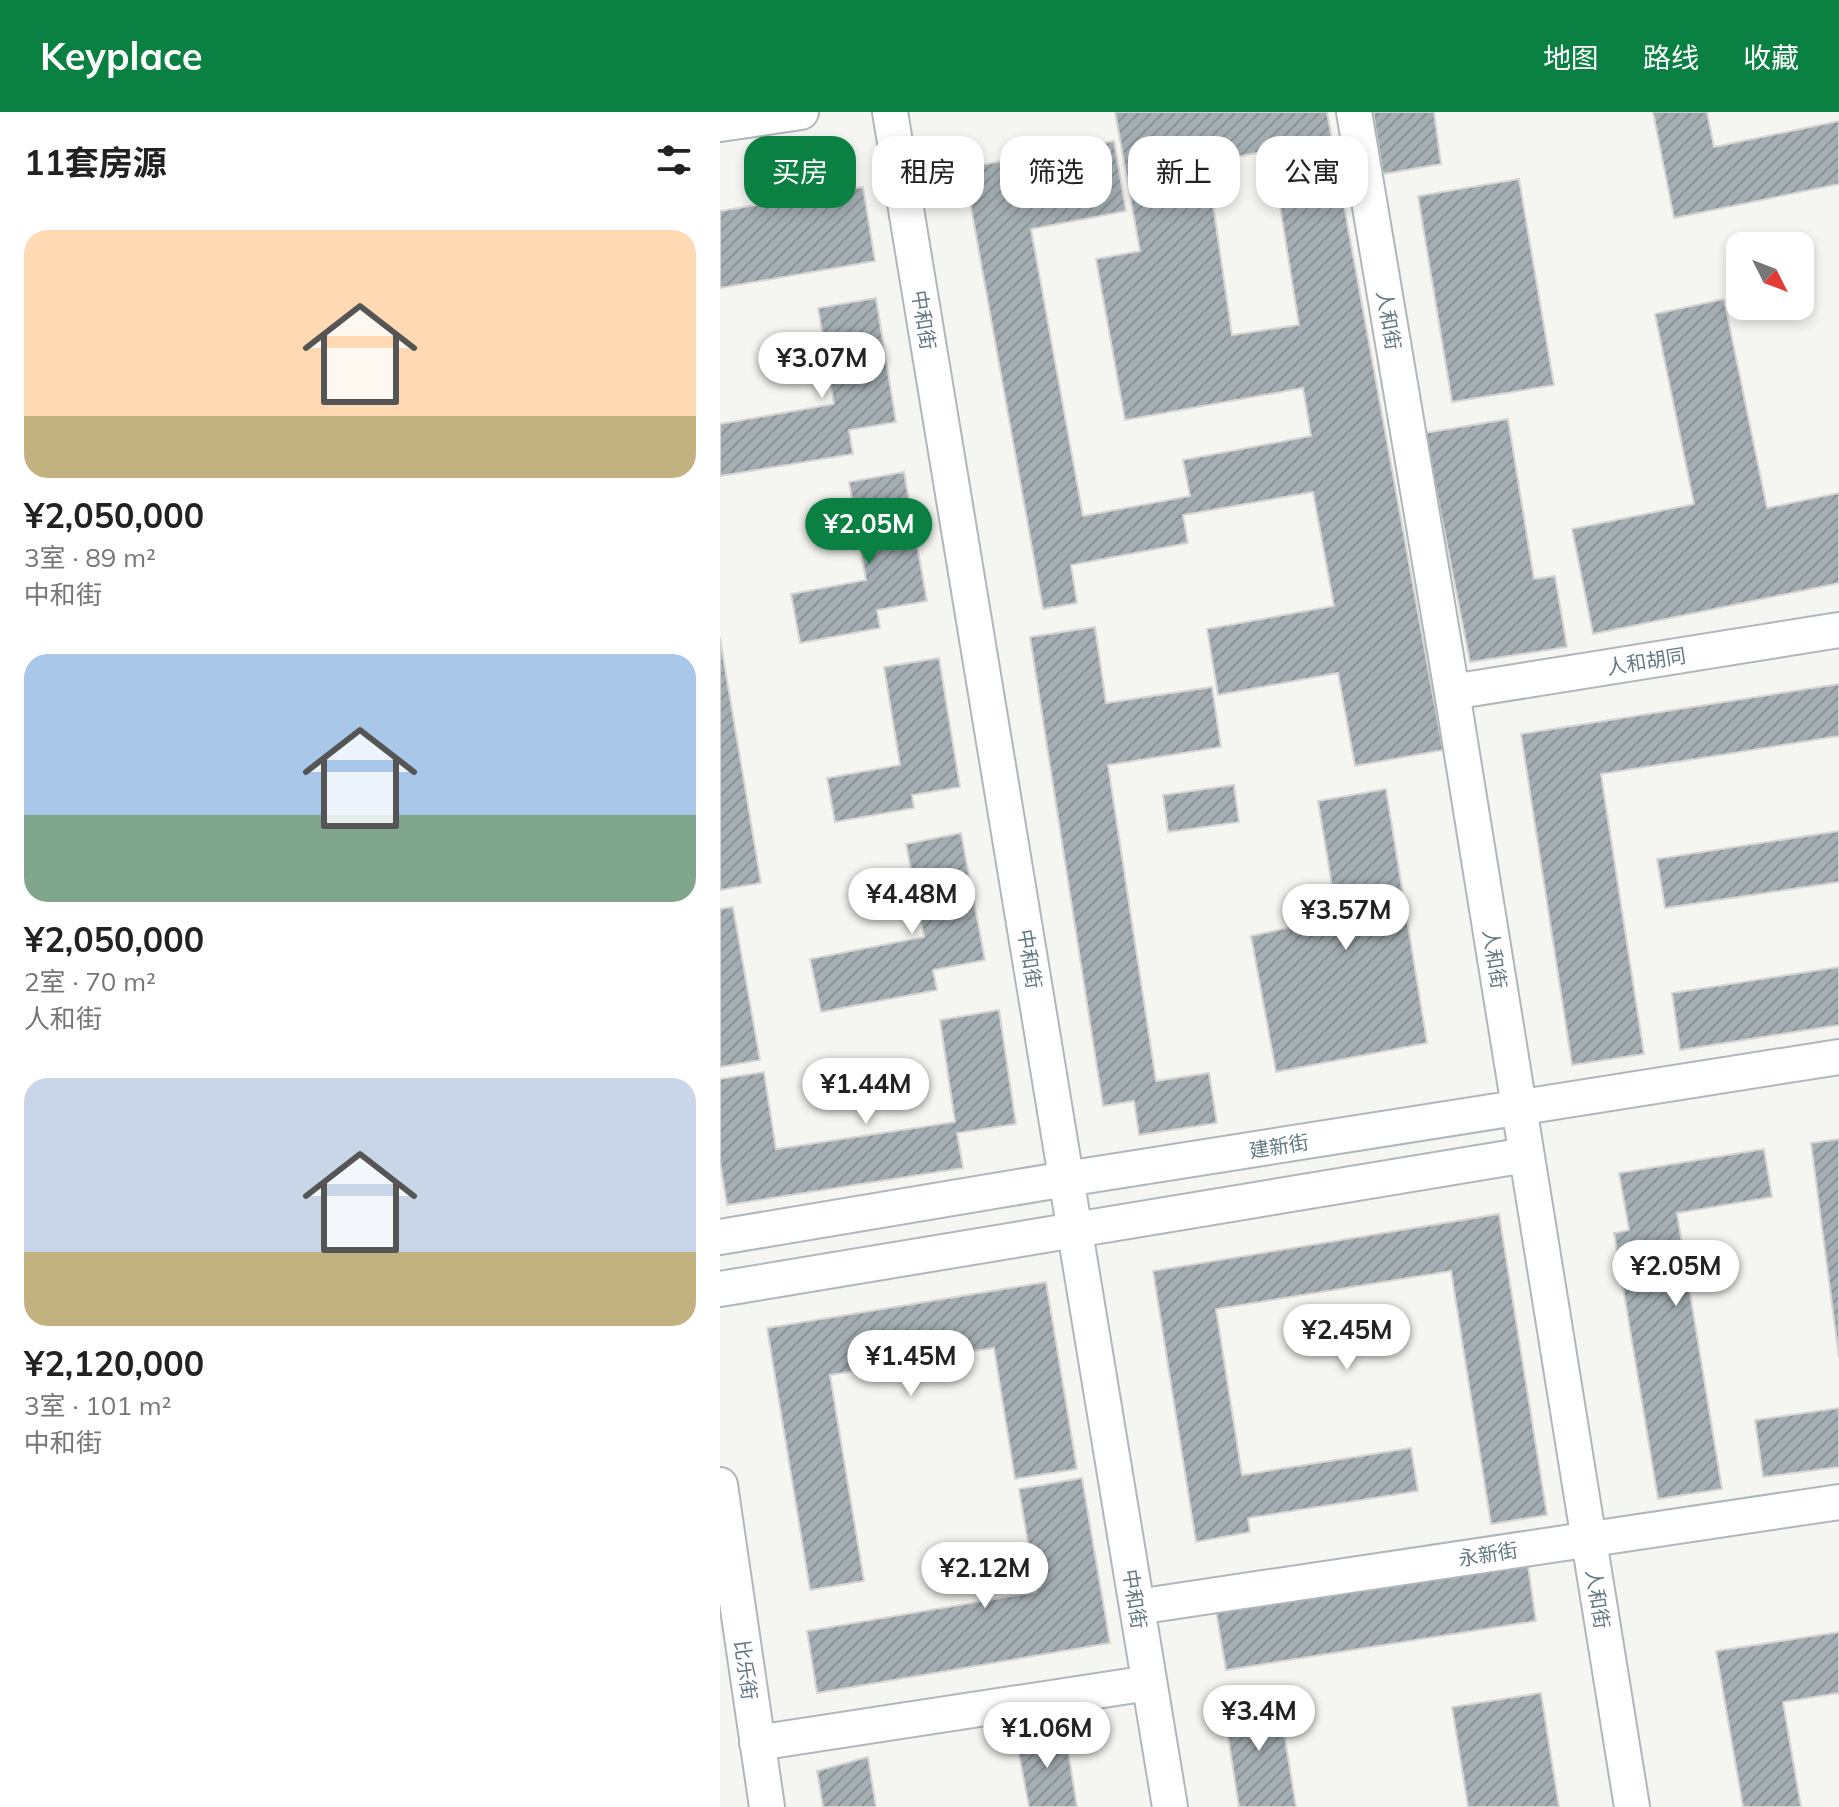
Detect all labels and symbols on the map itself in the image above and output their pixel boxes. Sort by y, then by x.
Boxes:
north arrow [1726,232,1814,320]
street label: 中和街 [907,288,941,352]
street label: 人和街 [1371,288,1407,352]
pin: ¥3.07M [757,332,887,400]
pin: ¥2.05M [804,498,934,566]
street label: 人和胡同 [1605,642,1687,680]
pin: ¥4.48M [847,868,977,936]
pin: ¥3.57M [1281,884,1411,952]
street label: 中和街 [1013,927,1047,991]
street label: 人和街 [1478,927,1512,991]
pin: ¥1.44M [801,1058,931,1126]
street label: 建新街 [1247,1129,1311,1163]
pin: ¥2.05M [1611,1240,1741,1308]
pin: ¥2.45M [1282,1304,1412,1372]
pin: ¥1.45M [846,1330,976,1398]
street label: 永新街 [1456,1537,1520,1571]
pin: ¥2.12M [920,1542,1050,1610]
street label: 中和街 [1118,1567,1152,1631]
street label: 人和街 [1581,1567,1615,1631]
street label: 比乐街 [729,1639,763,1701]
pin: ¥3.4M [1203,1685,1315,1753]
pin: ¥1.06M [982,1702,1112,1770]

